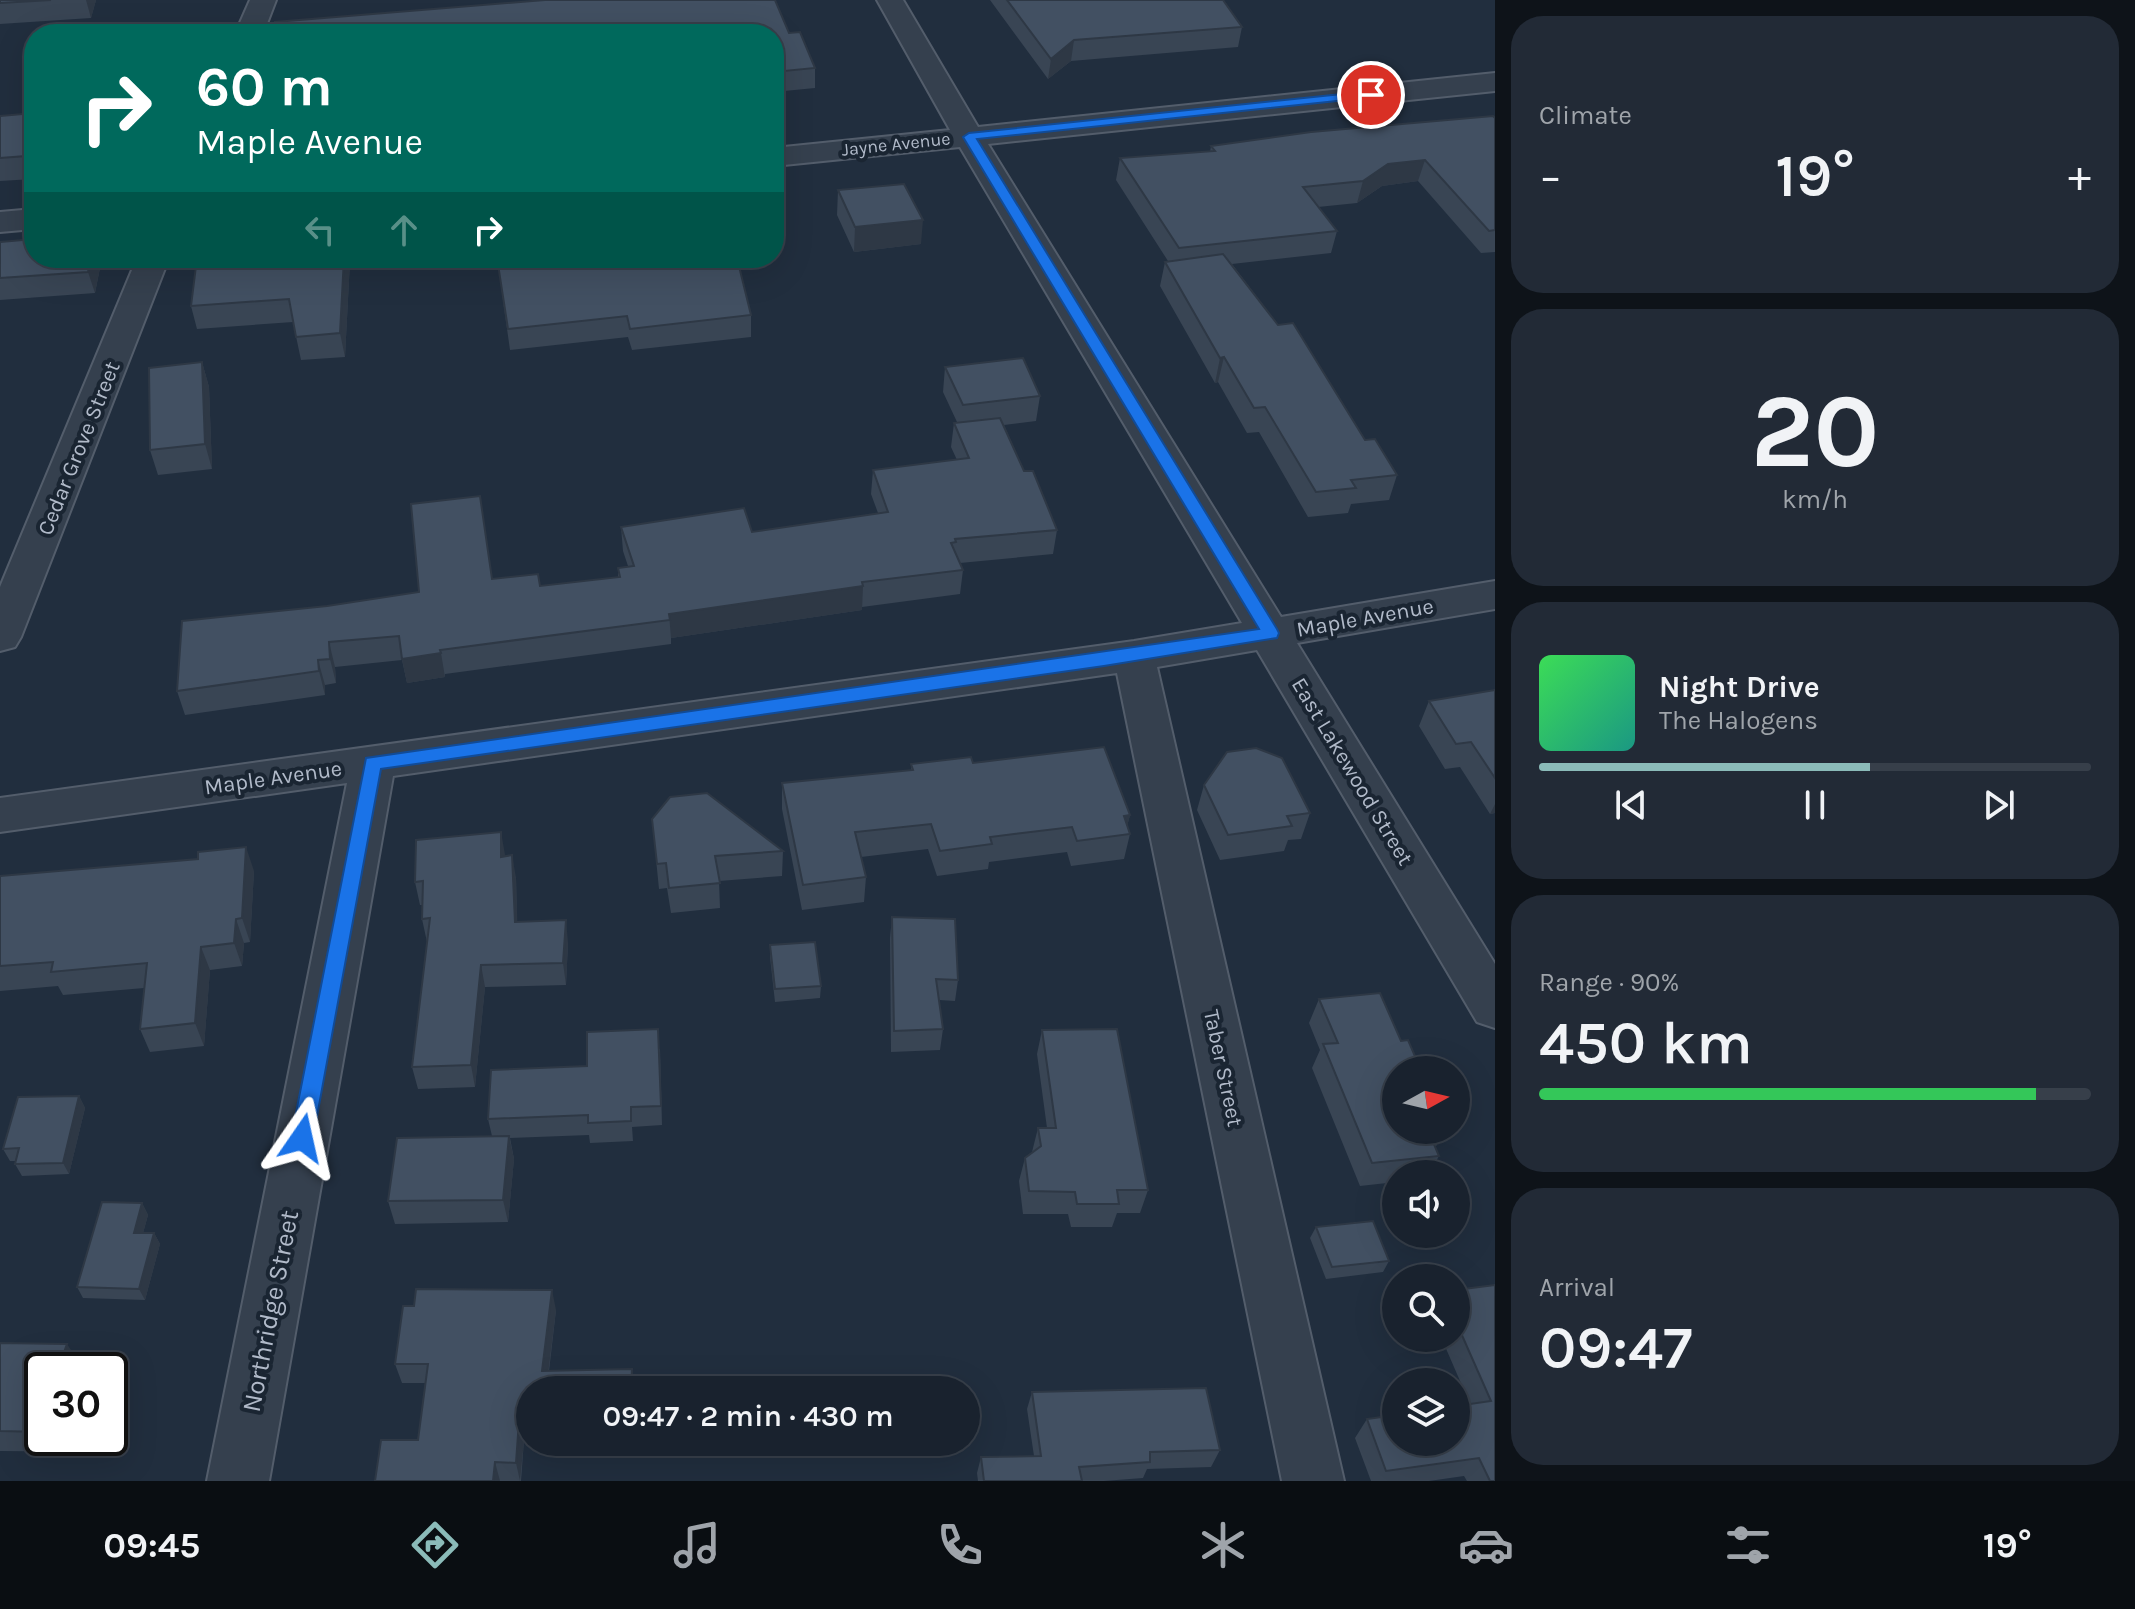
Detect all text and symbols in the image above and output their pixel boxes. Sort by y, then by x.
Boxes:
text: 60 m [196,54,333,119]
icon: right [64,56,168,160]
pin [1337,61,1405,129]
icon: arrive [1349,73,1393,117]
text: Climate [1539,100,1632,131]
text: Maple Avenue [196,121,423,163]
street label: Jayne Avenue [841,127,951,161]
text: 19° [1775,141,1855,211]
text: − [1539,151,1562,202]
text: + [2068,151,2091,202]
icon: left [298,208,342,252]
icon: ahead [382,208,426,252]
icon: right [466,208,510,252]
street label: Cedar Grove Street [32,358,126,539]
text: 20 [1751,371,1879,492]
text: km/h [1782,484,1848,515]
street label: Maple Avenue [1295,593,1436,643]
text: Night Drive [1659,669,1820,705]
street label: East Lakewood Street [1286,673,1418,870]
text: The Halogens [1659,705,1818,736]
street label: Maple Avenue [203,755,344,801]
icon: previous [1609,783,1653,827]
icon: pause [1793,783,1837,827]
icon: next [1977,783,2021,827]
text: Range · 90% [1539,967,1679,998]
street label: Taber Street [1198,1007,1248,1129]
text: 450 km [1539,1008,1753,1078]
north arrow [1382,1056,1470,1144]
map controls [1382,1056,1470,1456]
position arrow [260,1096,344,1180]
button: sound [1382,1160,1470,1248]
street label: Northridge Street [236,1207,305,1415]
button: search [1382,1264,1470,1352]
text: Arrival [1539,1272,1615,1303]
text: 09:47 [1539,1313,1692,1383]
speed limit sign: 30 [24,1352,128,1456]
button: layers [1382,1368,1470,1456]
text: 09:47 · 2 min · 430 m [602,1398,894,1434]
icon: directions [407,1517,463,1573]
icon: music [669,1517,725,1573]
icon: phone [932,1517,988,1573]
icon: climate [1195,1517,1251,1573]
icon: car [1458,1517,1514,1573]
icon: filters [1720,1517,1776,1573]
text: 09:45 [103,1524,200,1566]
text: 19° [1983,1524,2032,1566]

